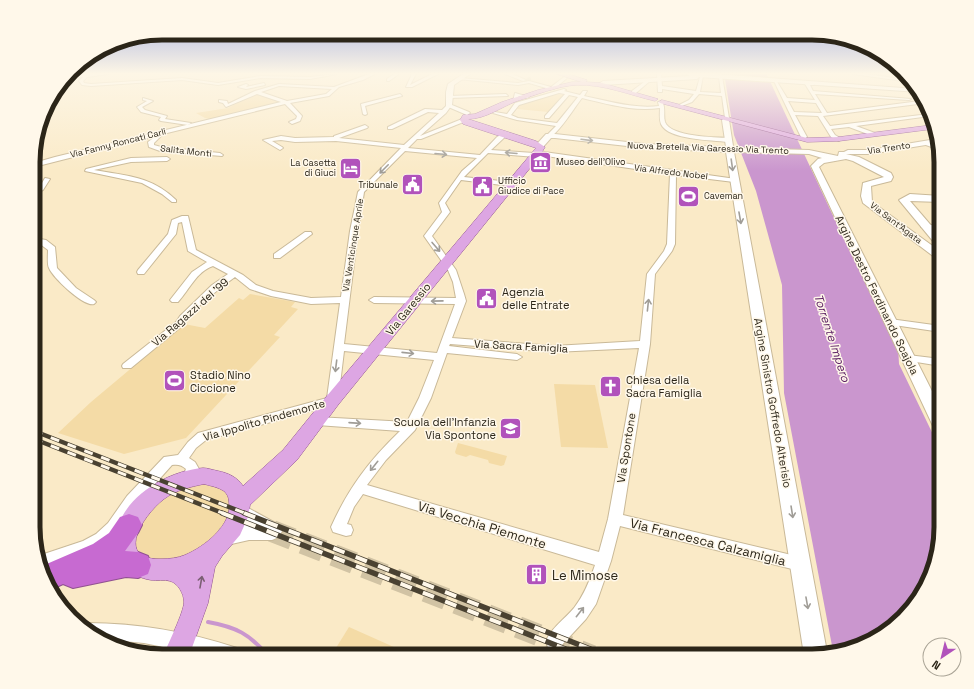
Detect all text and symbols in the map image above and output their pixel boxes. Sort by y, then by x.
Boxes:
street label: Via Fanny Roncati Carli [69,125,167,161]
one-way arrow [580,137,593,144]
street label: Nuova Bretella Via Garessio Via Trento [627,139,790,157]
street label: Via Trento [867,139,912,157]
street label: Salita Monti [160,142,212,160]
one-way arrow [505,149,518,156]
museum icon: Museo dell'Olivo [528,149,554,175]
one-way arrow [434,150,447,157]
hotel icon: La Casetta di Giuci [338,155,364,181]
place label: Museo dell'Olivo [556,156,626,168]
place label: La Casetta di Giuci [290,157,336,179]
one-way arrow [728,158,736,171]
street label: Via Alfredo Nobel [633,162,709,182]
one-way arrow [379,164,389,174]
public building icon: Tribunale [400,172,426,198]
public building icon: Ufficio Giudice di Pace [469,173,495,199]
place label: Ufficio Giudice di Pace [498,175,564,197]
place label: Tribunale [358,179,398,191]
sports icon: Caveman [675,183,701,209]
place label: Caveman [704,190,743,202]
street label: Via Venticinque Aprile [340,198,366,292]
street label: Via Sant'Agata [867,199,925,247]
one-way arrow [737,211,745,224]
street label: Argine Destro Ferdinando Scajola [832,213,922,378]
one-way arrow [431,242,440,252]
street label: Via Ragazzi del '99 [149,275,232,349]
street label: Via Garessio [382,280,434,338]
public building icon: Agenzia delle Entrate [474,285,500,311]
place label: Agenzia delle Entrate [502,285,569,312]
water label: Torrente Impero [810,292,854,385]
one-way arrow [431,297,444,305]
one-way arrow [645,299,652,312]
street label: Argine Sinistro Goffredo Alterisio [751,317,795,489]
street label: Via Sacra Famiglia [474,337,569,355]
one-way arrow [401,350,414,357]
one-way arrow [332,359,339,372]
sports icon: Stadio Nino Ciccione [161,368,187,394]
place label: Stadio Nino Ciccione [190,368,251,395]
church icon: Chiesa della Sacra Famiglia [597,373,623,399]
place label: Chiesa della Sacra Famiglia [626,373,702,400]
street label: Via Ippolito Pindemonte [201,396,327,444]
street label: Via Spontone [614,412,638,484]
place label: Scuola dell'Infanzia Via Spontone [394,415,497,442]
school or university icon: Scuola dell'Infanzia Via Spontone [498,415,524,441]
one-way arrow [348,420,361,427]
one-way arrow [370,460,379,471]
street label: Via Vecchia Piemonte [416,497,548,553]
one-way arrow [788,505,796,518]
street label: Via Francesca Calzamiglia [628,514,788,570]
building icon: Le Mimose [523,562,549,588]
place label: Le Mimose [552,567,618,584]
one-way arrow [198,576,206,589]
one-way arrow [803,596,811,609]
one-way arrow [576,607,584,618]
north arrow [922,637,962,677]
text: N [929,657,943,673]

